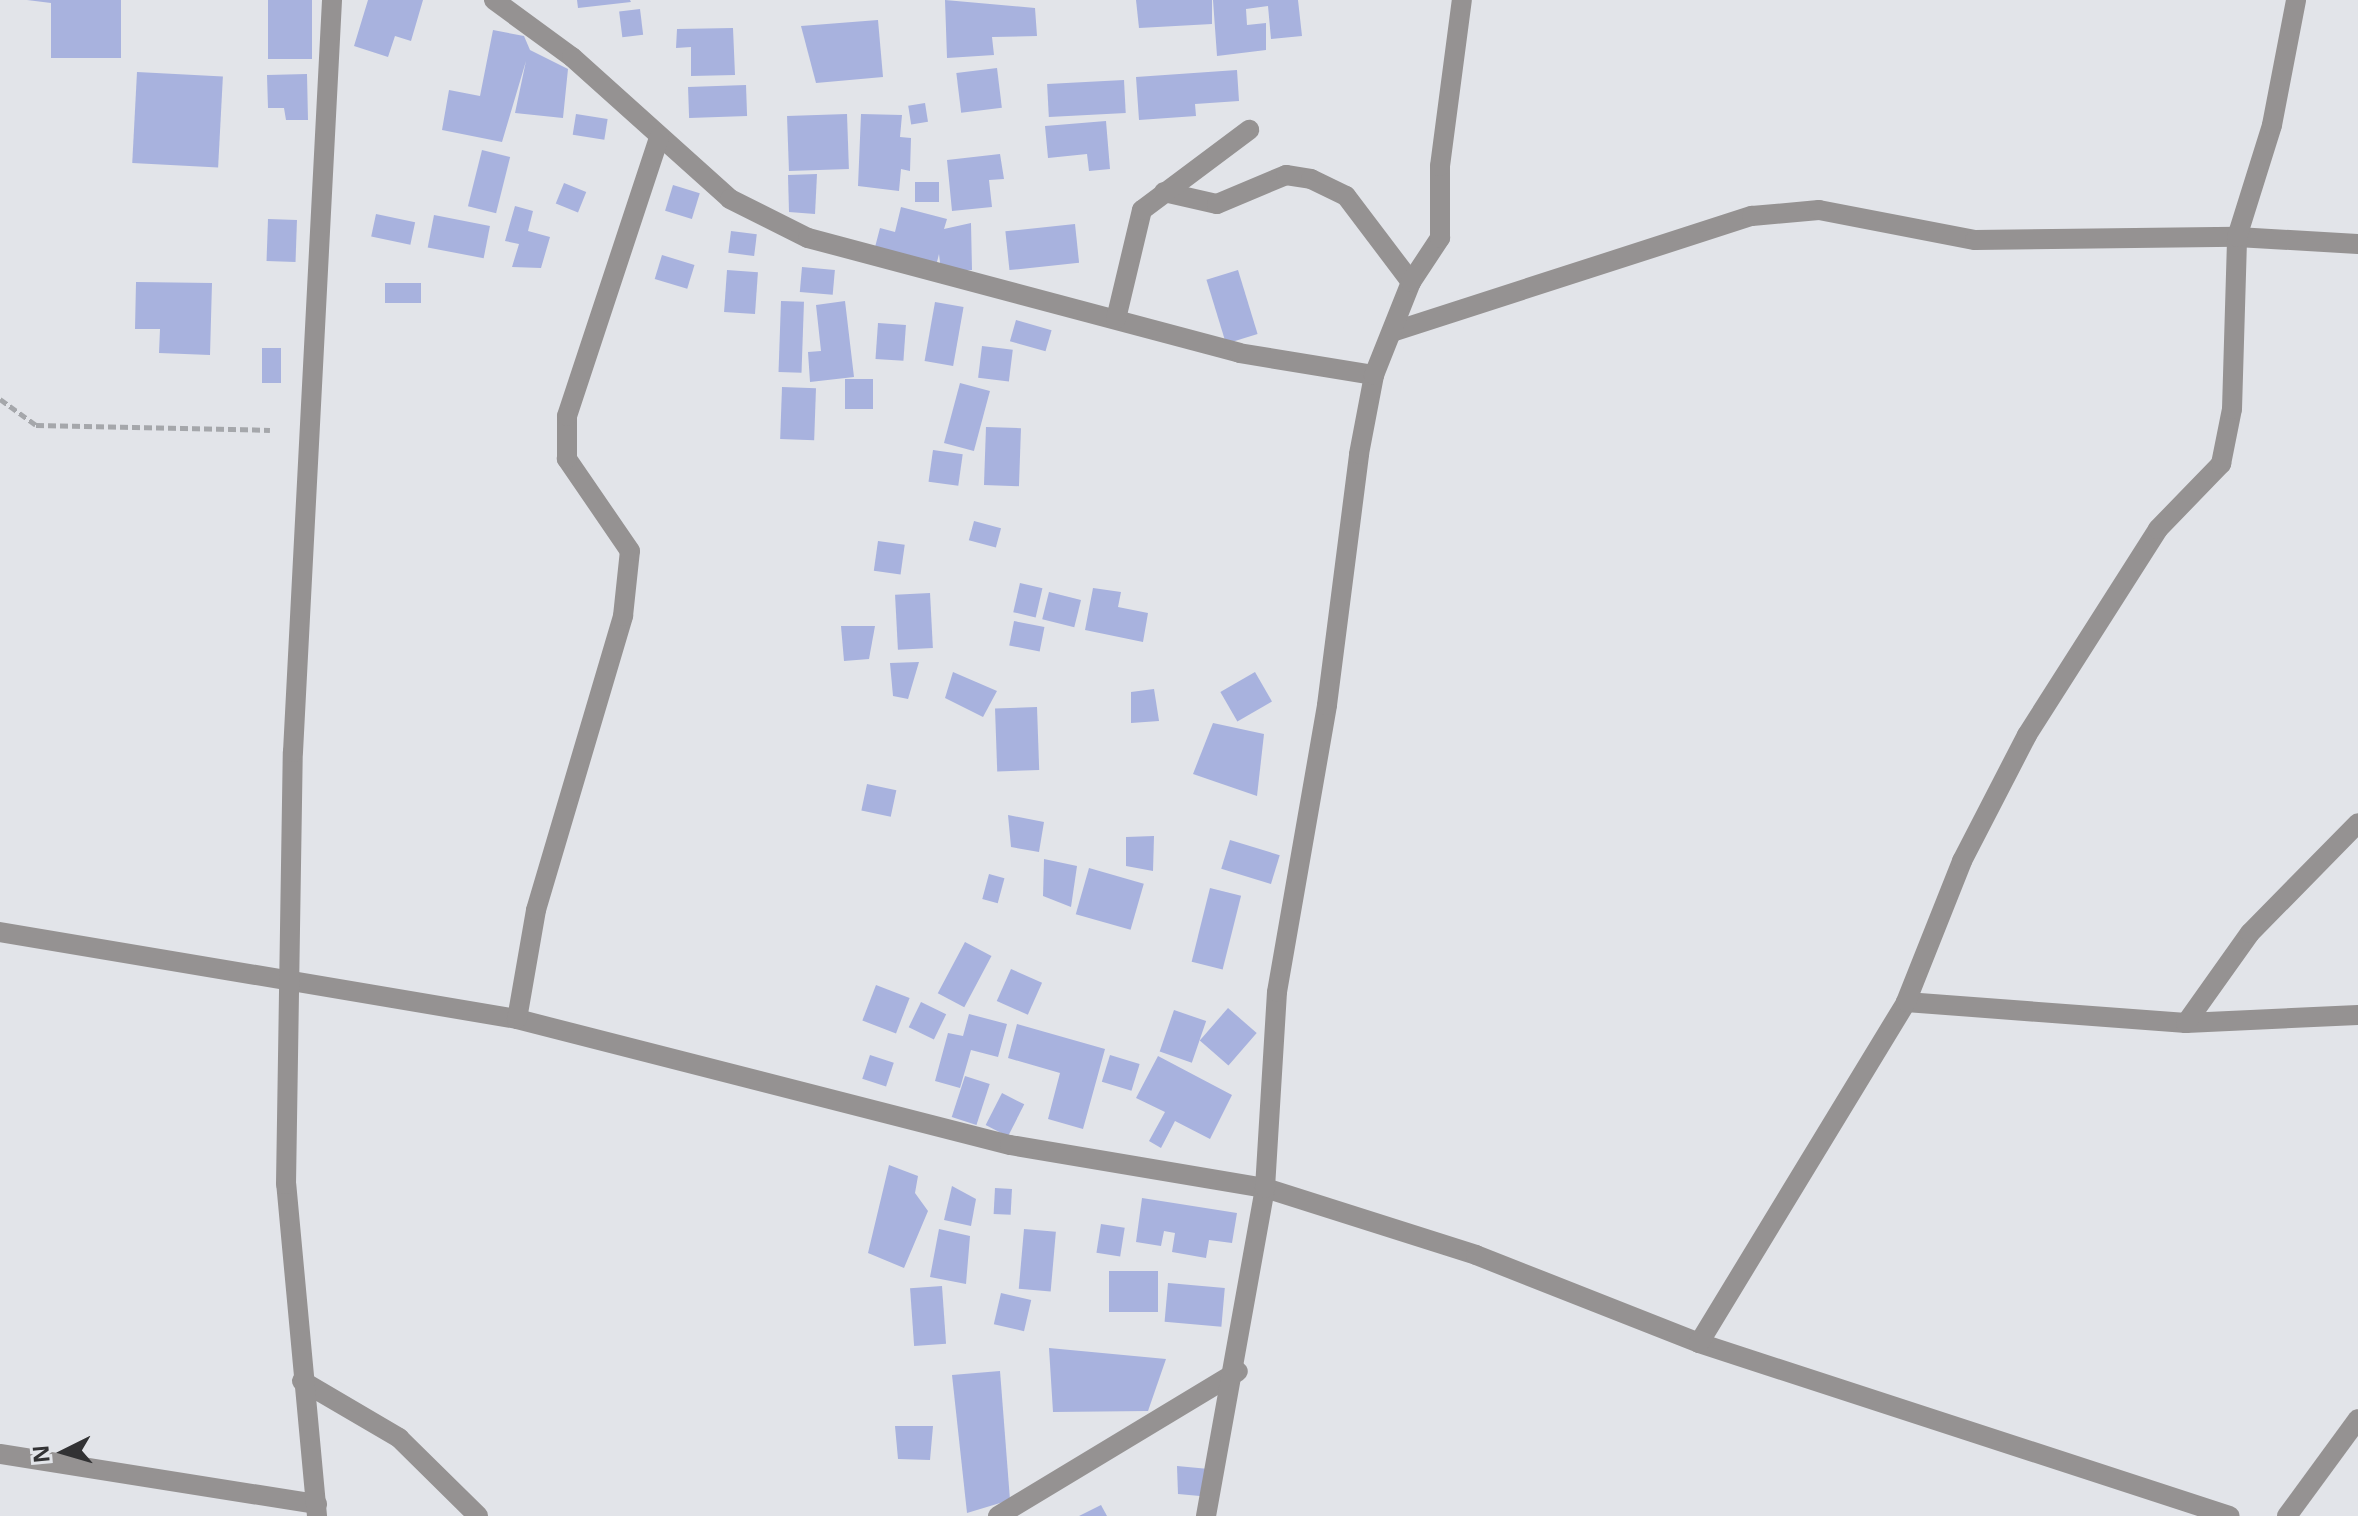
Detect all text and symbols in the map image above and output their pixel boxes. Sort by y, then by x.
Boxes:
north arrow [24,1412,104,1492]
text: N [24,1444,56,1464]

